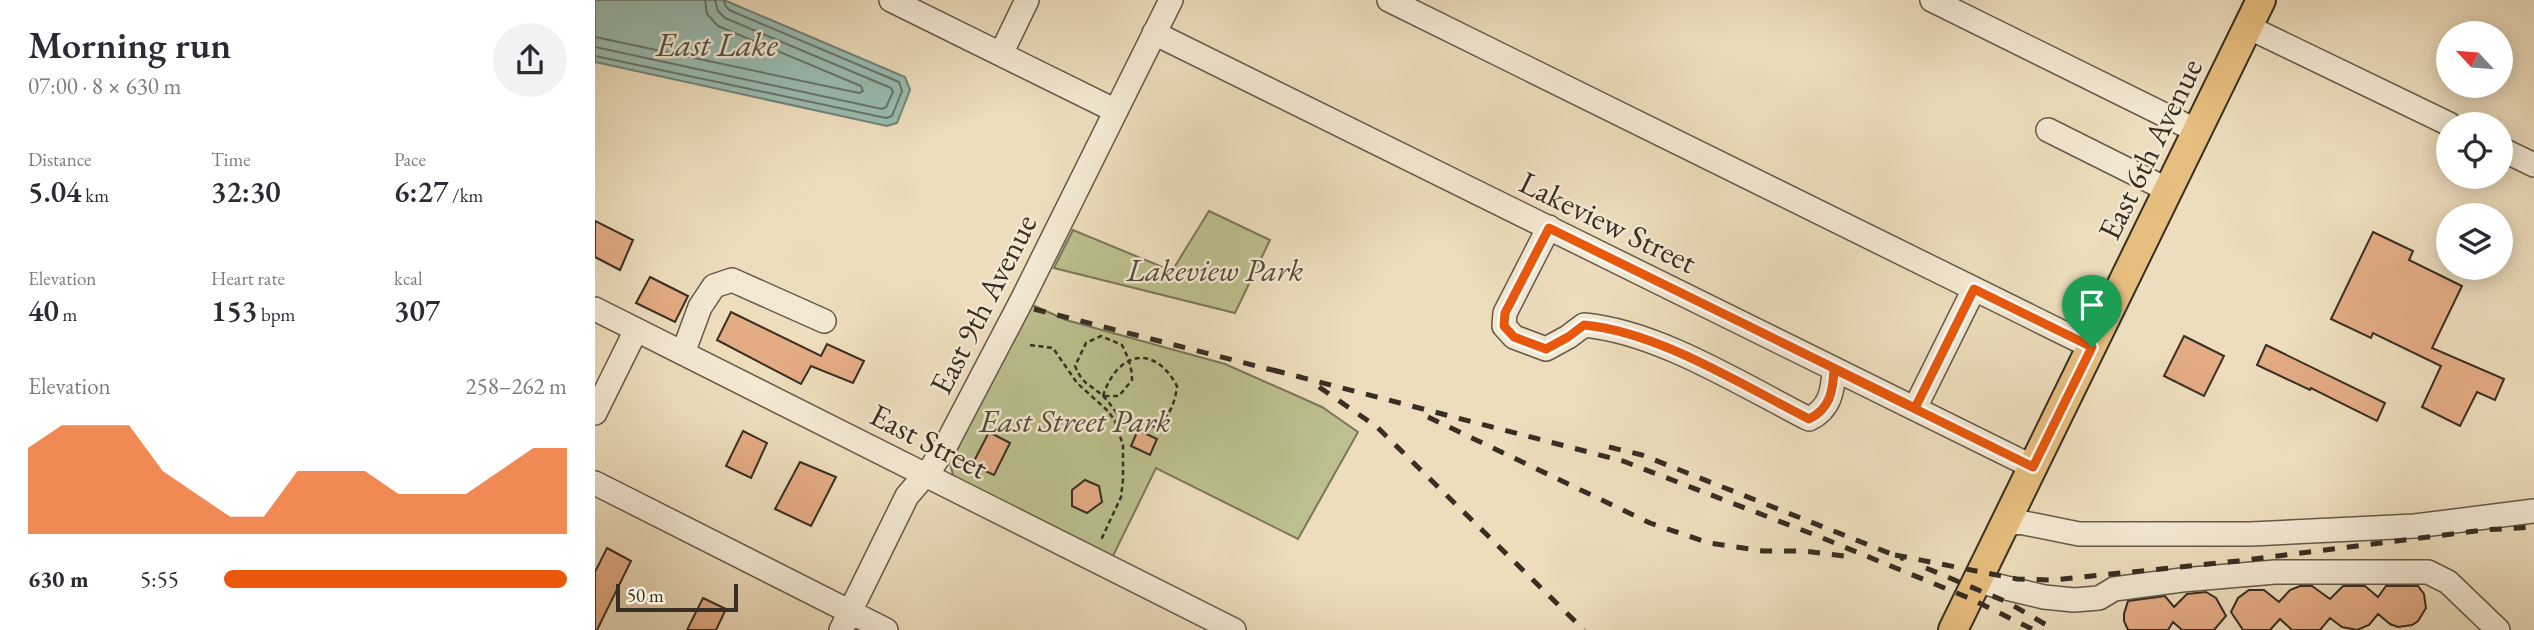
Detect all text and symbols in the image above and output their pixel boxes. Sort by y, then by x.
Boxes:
text: Morning run [28,20,231,69]
north arrow [2436,21,2513,98]
map controls [2436,21,2513,280]
button: share [493,23,567,97]
water label: East Lake [654,23,779,66]
street label: East 6th Avenue [2088,51,2212,247]
text: 07:00 · 8 × 630 m [28,71,181,101]
button: locate [2436,112,2513,189]
text: Distance [28,147,91,172]
text: Time [211,147,251,172]
text: Pace [394,147,426,172]
street label: Lakeview Street [1513,161,1703,283]
text: 5.04 [28,172,81,211]
text: 32:30 [211,172,281,211]
text: 6:27 [394,172,448,211]
text: km [81,183,109,208]
text: /km [448,183,483,208]
button: layers [2436,203,2513,280]
street label: East 9th Avenue [920,207,1046,401]
park label: Lakeview Park [1126,249,1304,291]
text: Elevation [28,266,96,291]
text: Heart rate [211,266,285,291]
text: kcal [394,266,423,291]
pin [2062,275,2122,347]
icon: arrive [2073,286,2111,324]
text: 40 [28,291,59,330]
text: 153 [211,291,257,330]
text: 307 [394,291,440,330]
text: m [59,302,77,327]
text: bpm [257,302,295,327]
text: Elevation [28,371,111,401]
text: 258–262 m [466,371,567,401]
street label: East Street [863,393,995,489]
park label: East Street Park [977,400,1171,442]
text: 630 m [28,564,89,594]
text: 5:55 [140,564,179,594]
scale bar [616,581,739,613]
text: 50 m [627,583,664,608]

